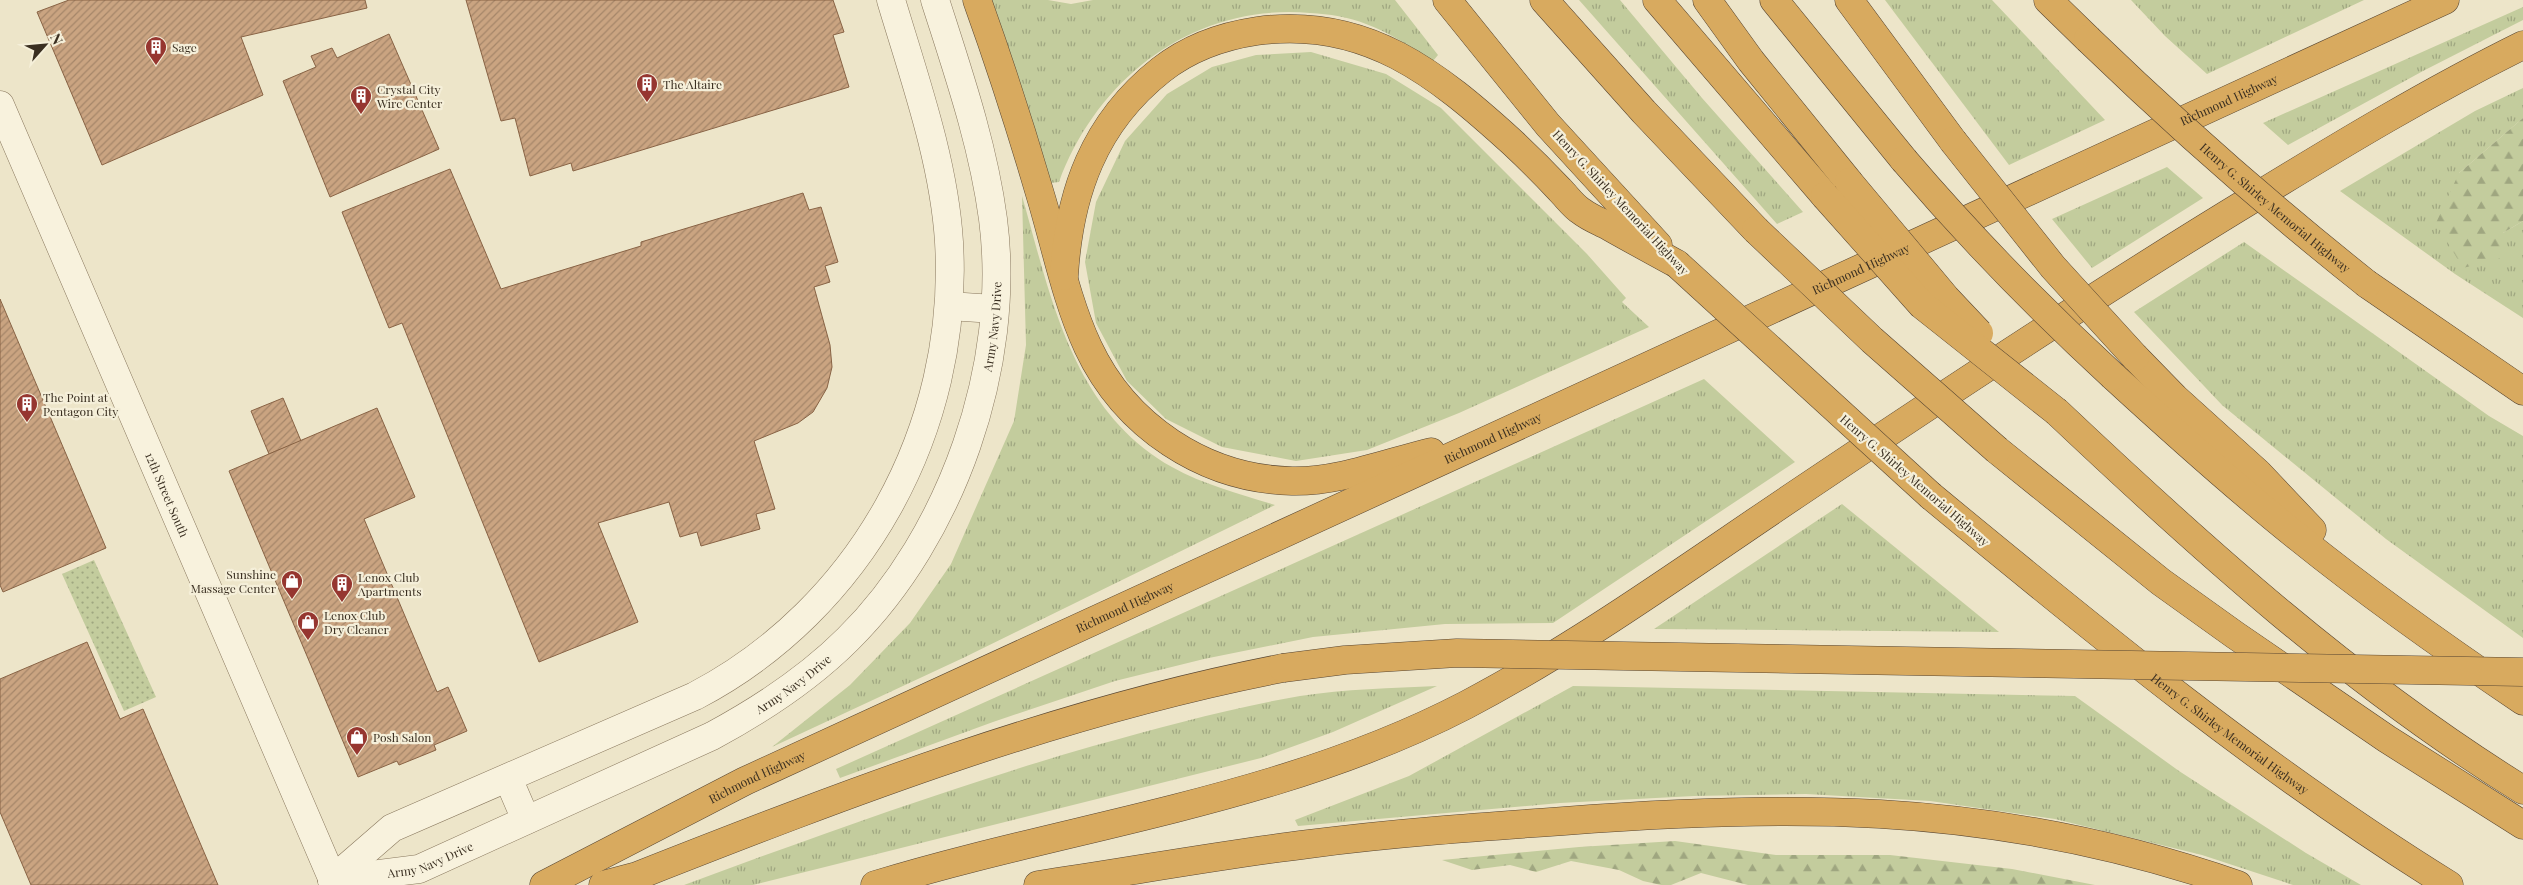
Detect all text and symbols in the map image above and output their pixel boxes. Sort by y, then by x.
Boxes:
north arrow [20,20,70,70]
text: N [46,30,68,48]
building icon: Sage [144,35,168,66]
place label: Sage [172,39,197,55]
street label: Richmond Highway [2177,70,2280,129]
building icon: The Altaire [635,72,659,103]
place label: The Altaire [663,76,722,92]
place label: Crystal City Wire Center [376,81,443,111]
building icon: Crystal City Wire Center [349,84,373,115]
street label: Henry G. Shirley Memorial Highway [1549,126,1693,278]
street label: Henry G. Shirley Memorial Highway [2197,139,2354,276]
street label: Richmond Highway [1809,239,1912,298]
street label: Army Navy Drive [979,281,1004,374]
place label: The Point at Pentagon City [43,389,118,419]
building icon: The Point at Pentagon City [15,392,39,423]
street label: Richmond Highway [1441,408,1544,467]
street label: Henry G. Shirley Memorial Highway [1837,411,1993,549]
street label: 12th Street South [142,450,193,540]
place label: Sunshine Massage Center [190,566,277,596]
shop icon: Sunshine Massage Center [280,569,304,600]
place label: Lenox Club Apartments [357,569,422,599]
building icon: Lenox Club Apartments [330,572,354,603]
street label: Richmond Highway [1073,577,1176,636]
place label: Lenox Club Dry Cleaner [324,607,390,637]
shop icon: Lenox Club Dry Cleaner [296,610,320,641]
street label: Army Navy Drive [751,651,834,718]
street label: Henry G. Shirley Memorial Highway [2148,669,2312,798]
shop icon: Posh Salon [345,725,369,756]
place label: Posh Salon [373,729,431,745]
street label: Richmond Highway [706,746,808,807]
street label: Army Navy Drive [385,838,476,881]

